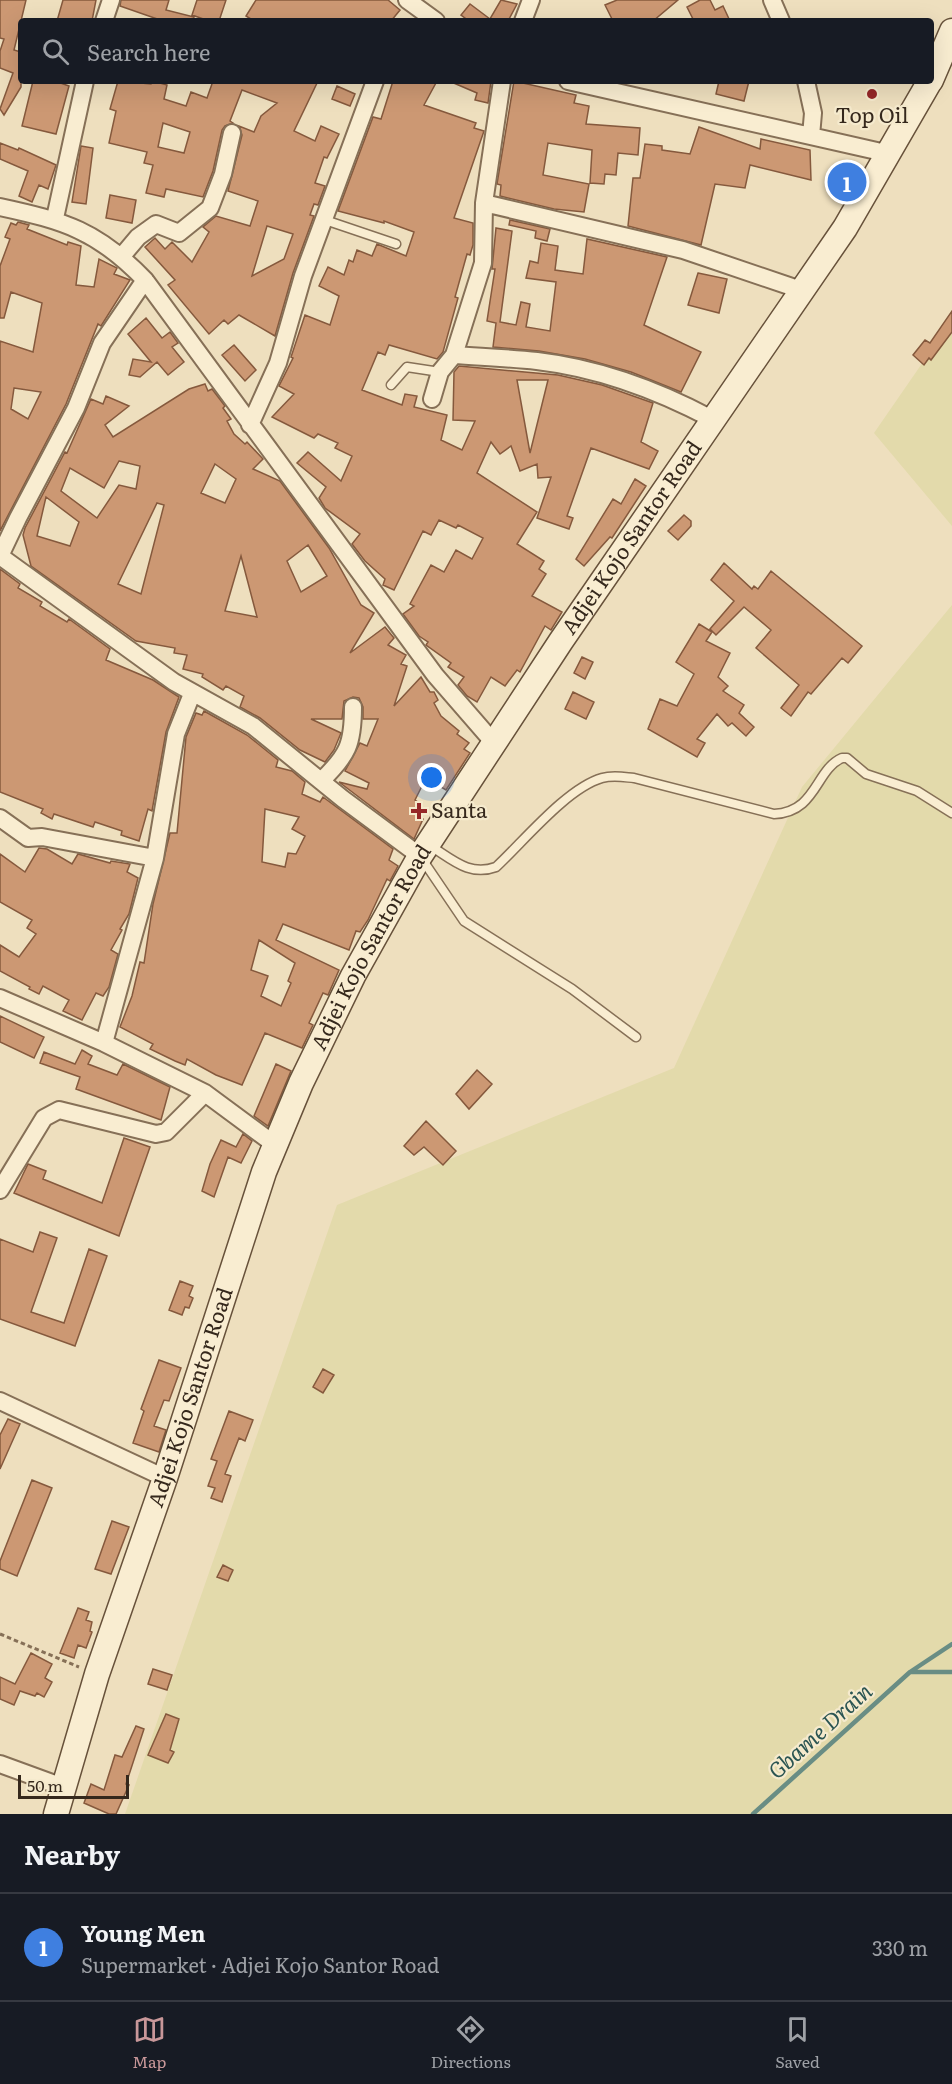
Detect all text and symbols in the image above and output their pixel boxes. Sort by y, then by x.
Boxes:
search box [18,18,934,84]
icon: search [39,35,72,68]
text: Search here [87,35,210,68]
marker: Top Oil [865,87,879,101]
place label: Top Oil [835,98,909,129]
pin: 1 [828,160,866,204]
street label: Adjei Kojo Santor Road [552,433,708,640]
your location [417,763,446,792]
place label: Santa [431,793,488,824]
marker: Santa [412,804,426,818]
street label: Adjei Kojo Santor Road [301,837,437,1055]
street label: Adjei Kojo Santor Road [138,1283,239,1511]
water label: Gbame Drain [760,1674,878,1786]
scale bar [18,1772,129,1800]
text: 50 m [27,1773,63,1797]
text: Nearby [24,1834,120,1873]
text: Young Men [81,1916,206,1949]
text: 1 [39,1932,48,1962]
text: 330 m [872,1932,928,1962]
text: Supermarket · Adjei Kojo Santor Road [81,1949,439,1979]
tab: Map [132,2013,166,2073]
tab: Directions [431,2013,511,2073]
tab: Saved [775,2013,820,2073]

